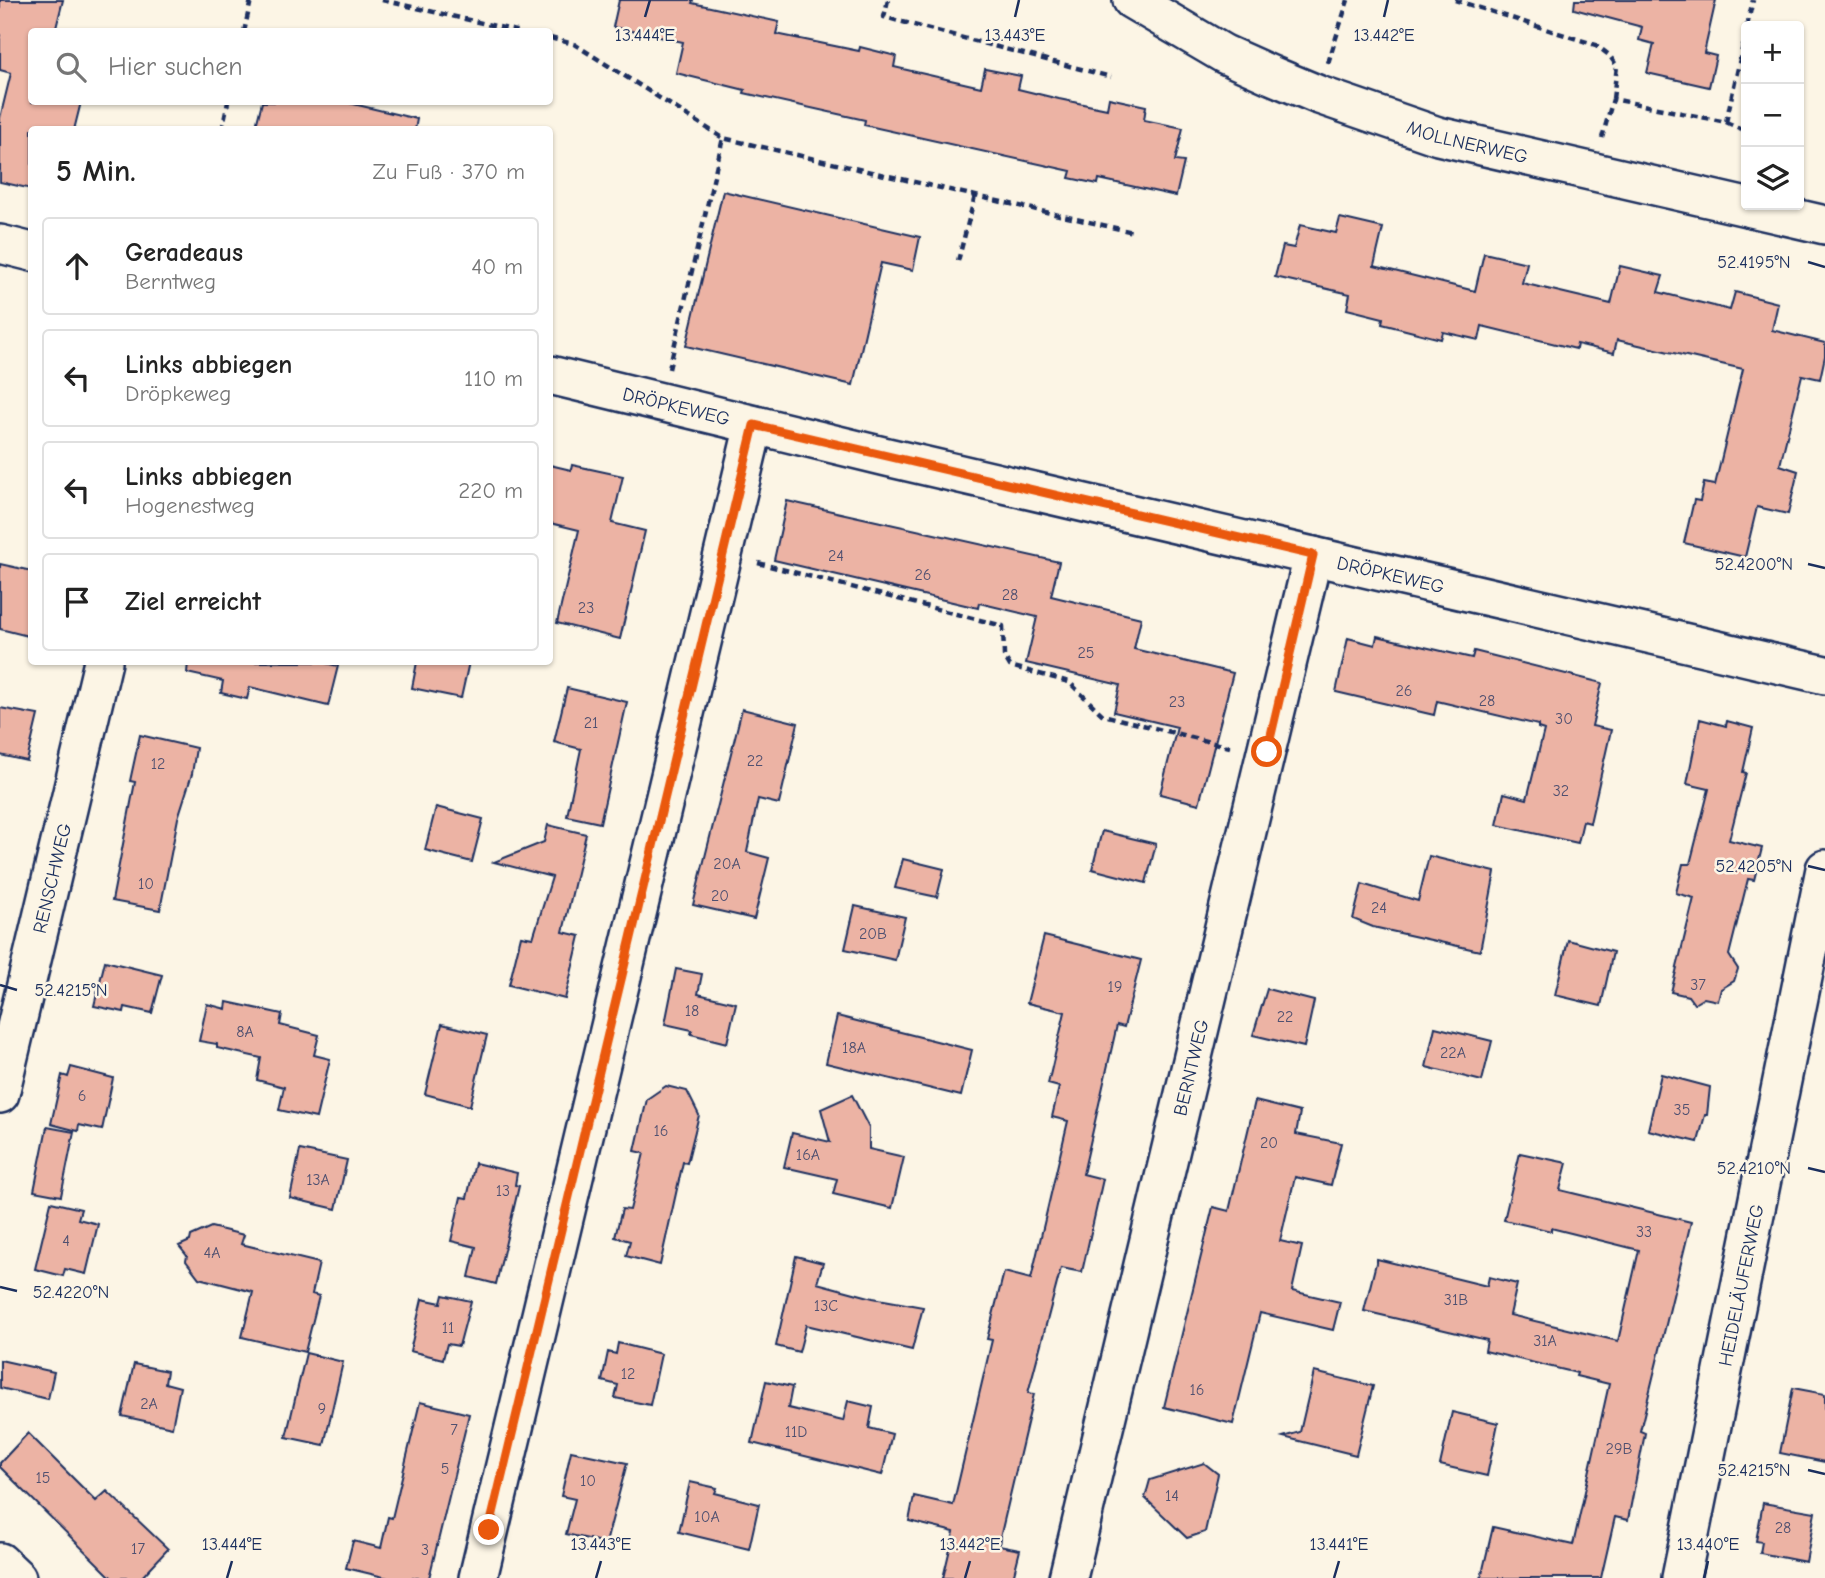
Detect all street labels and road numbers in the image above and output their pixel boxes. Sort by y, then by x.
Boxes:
street label: MOLLNERWEG [1404,116,1530,168]
street label: DRÖPKEWEG [620,383,732,430]
street label: DRÖPKEWEG [1335,552,1446,598]
street label: RENSCHWEG [29,821,76,936]
street label: BERNTWEG [1169,1017,1214,1118]
street label: HEIDELÄUFERWEG [1714,1202,1769,1368]

